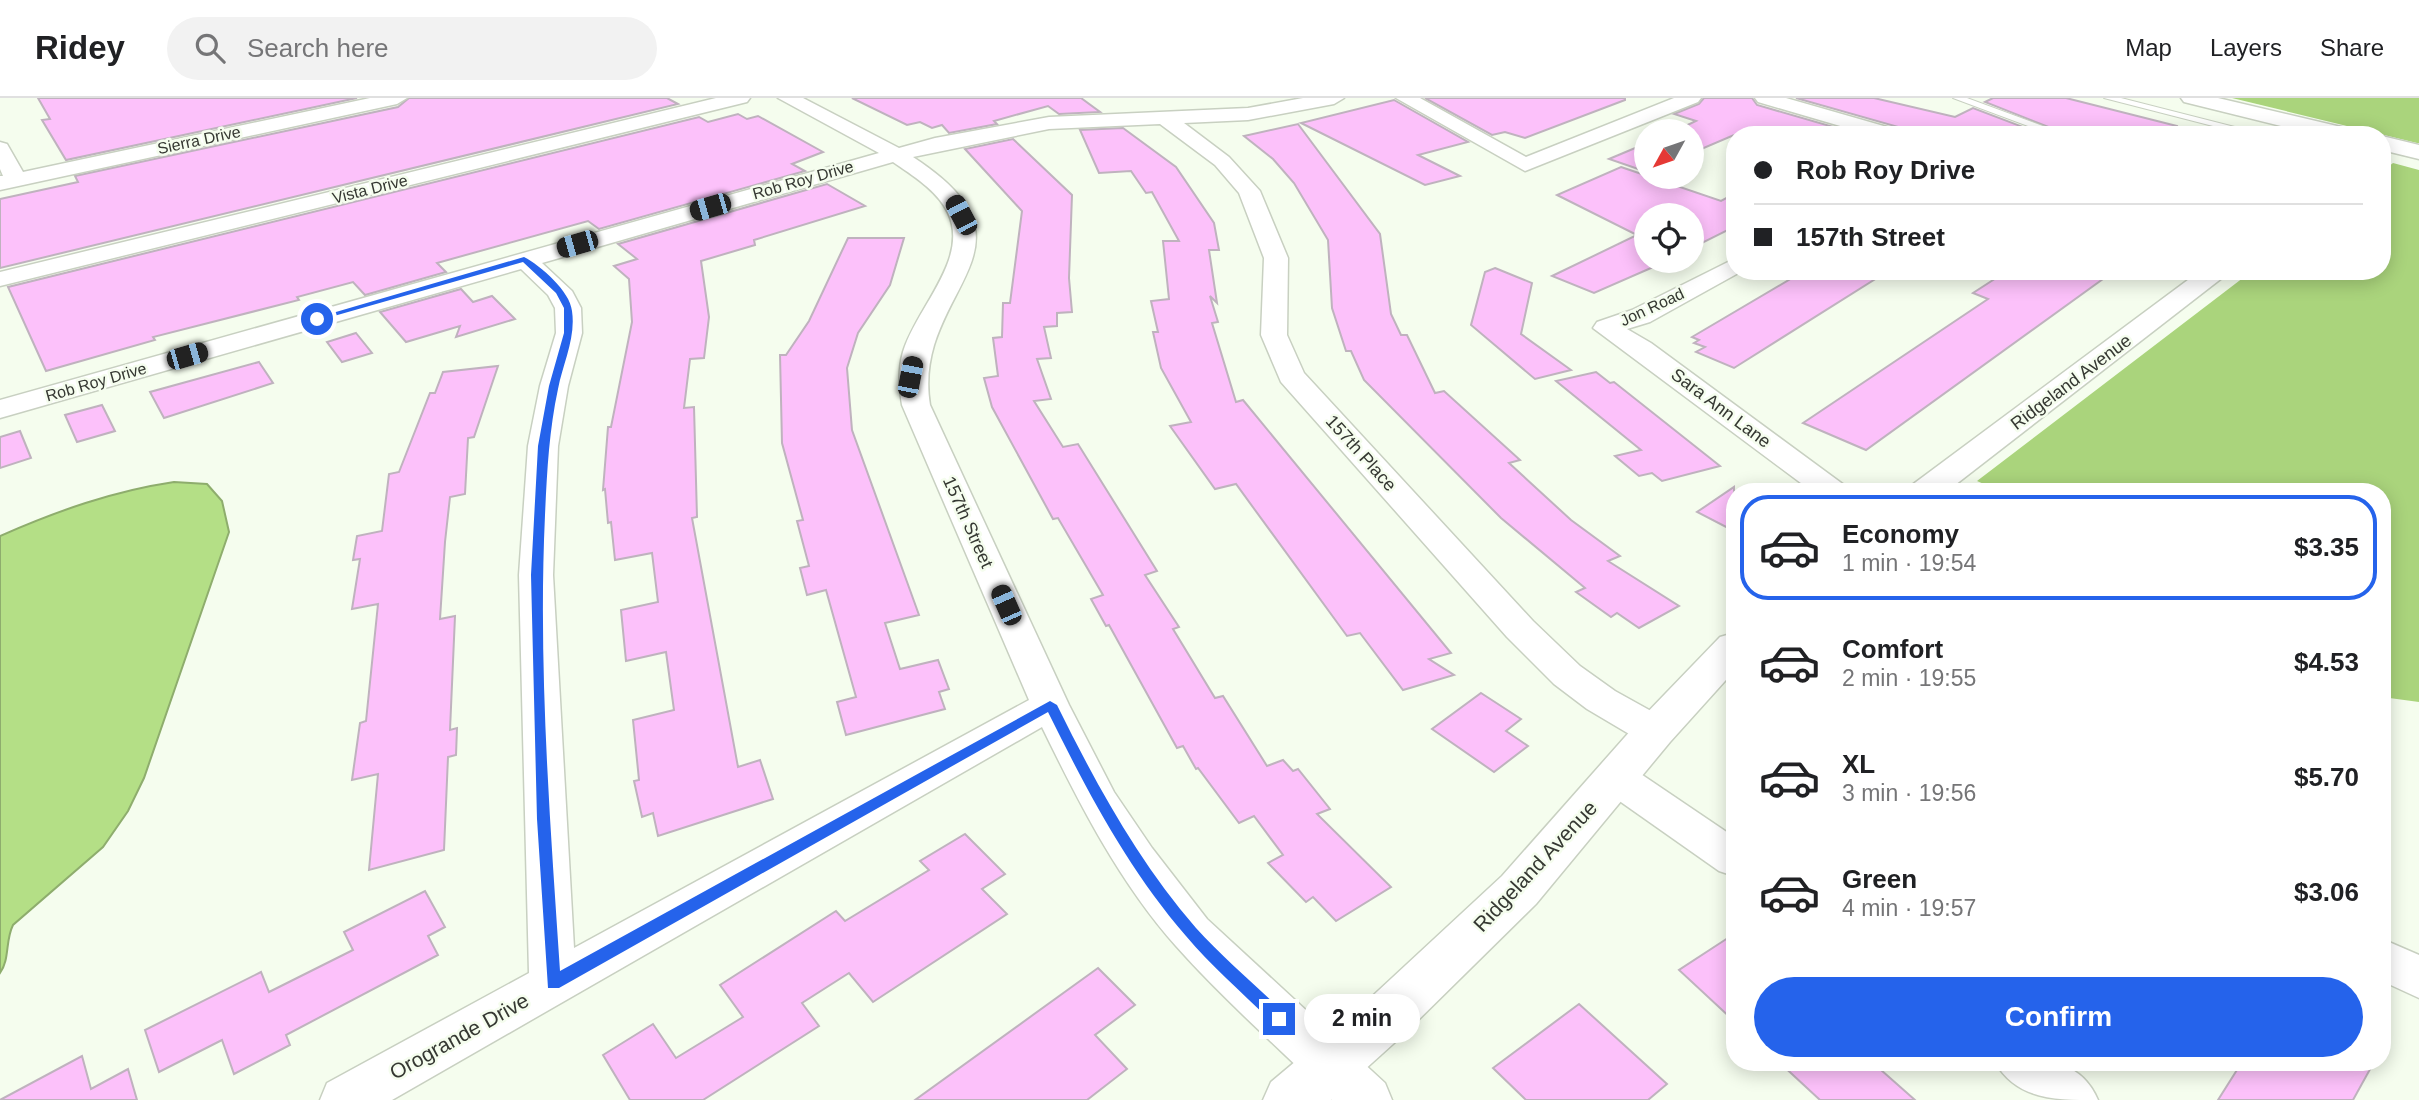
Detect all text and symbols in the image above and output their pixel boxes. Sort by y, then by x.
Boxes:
search box [167,17,657,80]
text: Ridey [35,29,125,66]
icon: search [191,29,229,67]
text: Search here [247,33,389,63]
text: Map [2125,34,2172,61]
text: Layers [2210,34,2282,61]
text: Share [2320,34,2384,61]
north arrow [1634,119,1704,189]
map controls [1634,119,1704,273]
street label: Sierra Drive [156,123,242,157]
text: Rob Roy Drive [1796,155,1975,185]
street label: Rob Roy Drive [751,157,855,203]
street label: Vista Drive [331,171,410,207]
car [687,191,734,223]
car [942,192,981,238]
button: locate [1634,203,1704,273]
text: 157th Street [1796,222,1945,252]
car [554,228,601,260]
street label: Jon Road [1617,285,1687,329]
route start [301,303,333,335]
street label: Ridgeland Avenue [2007,330,2135,434]
car [164,340,211,372]
car [896,354,925,400]
street label: Rob Roy Drive [44,359,148,405]
street label: Sara Ann Lane [1667,364,1775,452]
street label: 157th Place [1322,411,1400,495]
street label: 157th Street [939,473,997,571]
icon: car [1758,516,1821,579]
text: Economy [1842,519,1959,549]
text: $3.35 [2294,532,2359,562]
text: 1 min · 19:54 [1842,550,1976,576]
car [988,582,1025,628]
icon: car [1758,631,1821,694]
text: Comfort [1842,634,1943,664]
text: $4.53 [2294,647,2359,677]
text: 2 min · 19:55 [1842,665,1976,691]
icon: car [1758,746,1821,809]
text: XL [1842,749,1875,779]
text: $5.70 [2294,762,2359,792]
text: 3 min · 19:56 [1842,780,1976,806]
street label: Ridgeland Avenue [1469,796,1601,936]
icon: car [1758,861,1821,924]
text: Green [1842,864,1917,894]
text: $3.06 [2294,877,2359,907]
text: 4 min · 19:57 [1842,895,1976,921]
button: Confirm [1754,977,2363,1057]
street label: Orogrande Drive [386,988,532,1084]
callout: 2 min [1304,995,1419,1044]
route end [1263,1003,1295,1035]
text: 2 min [1332,1005,1392,1031]

